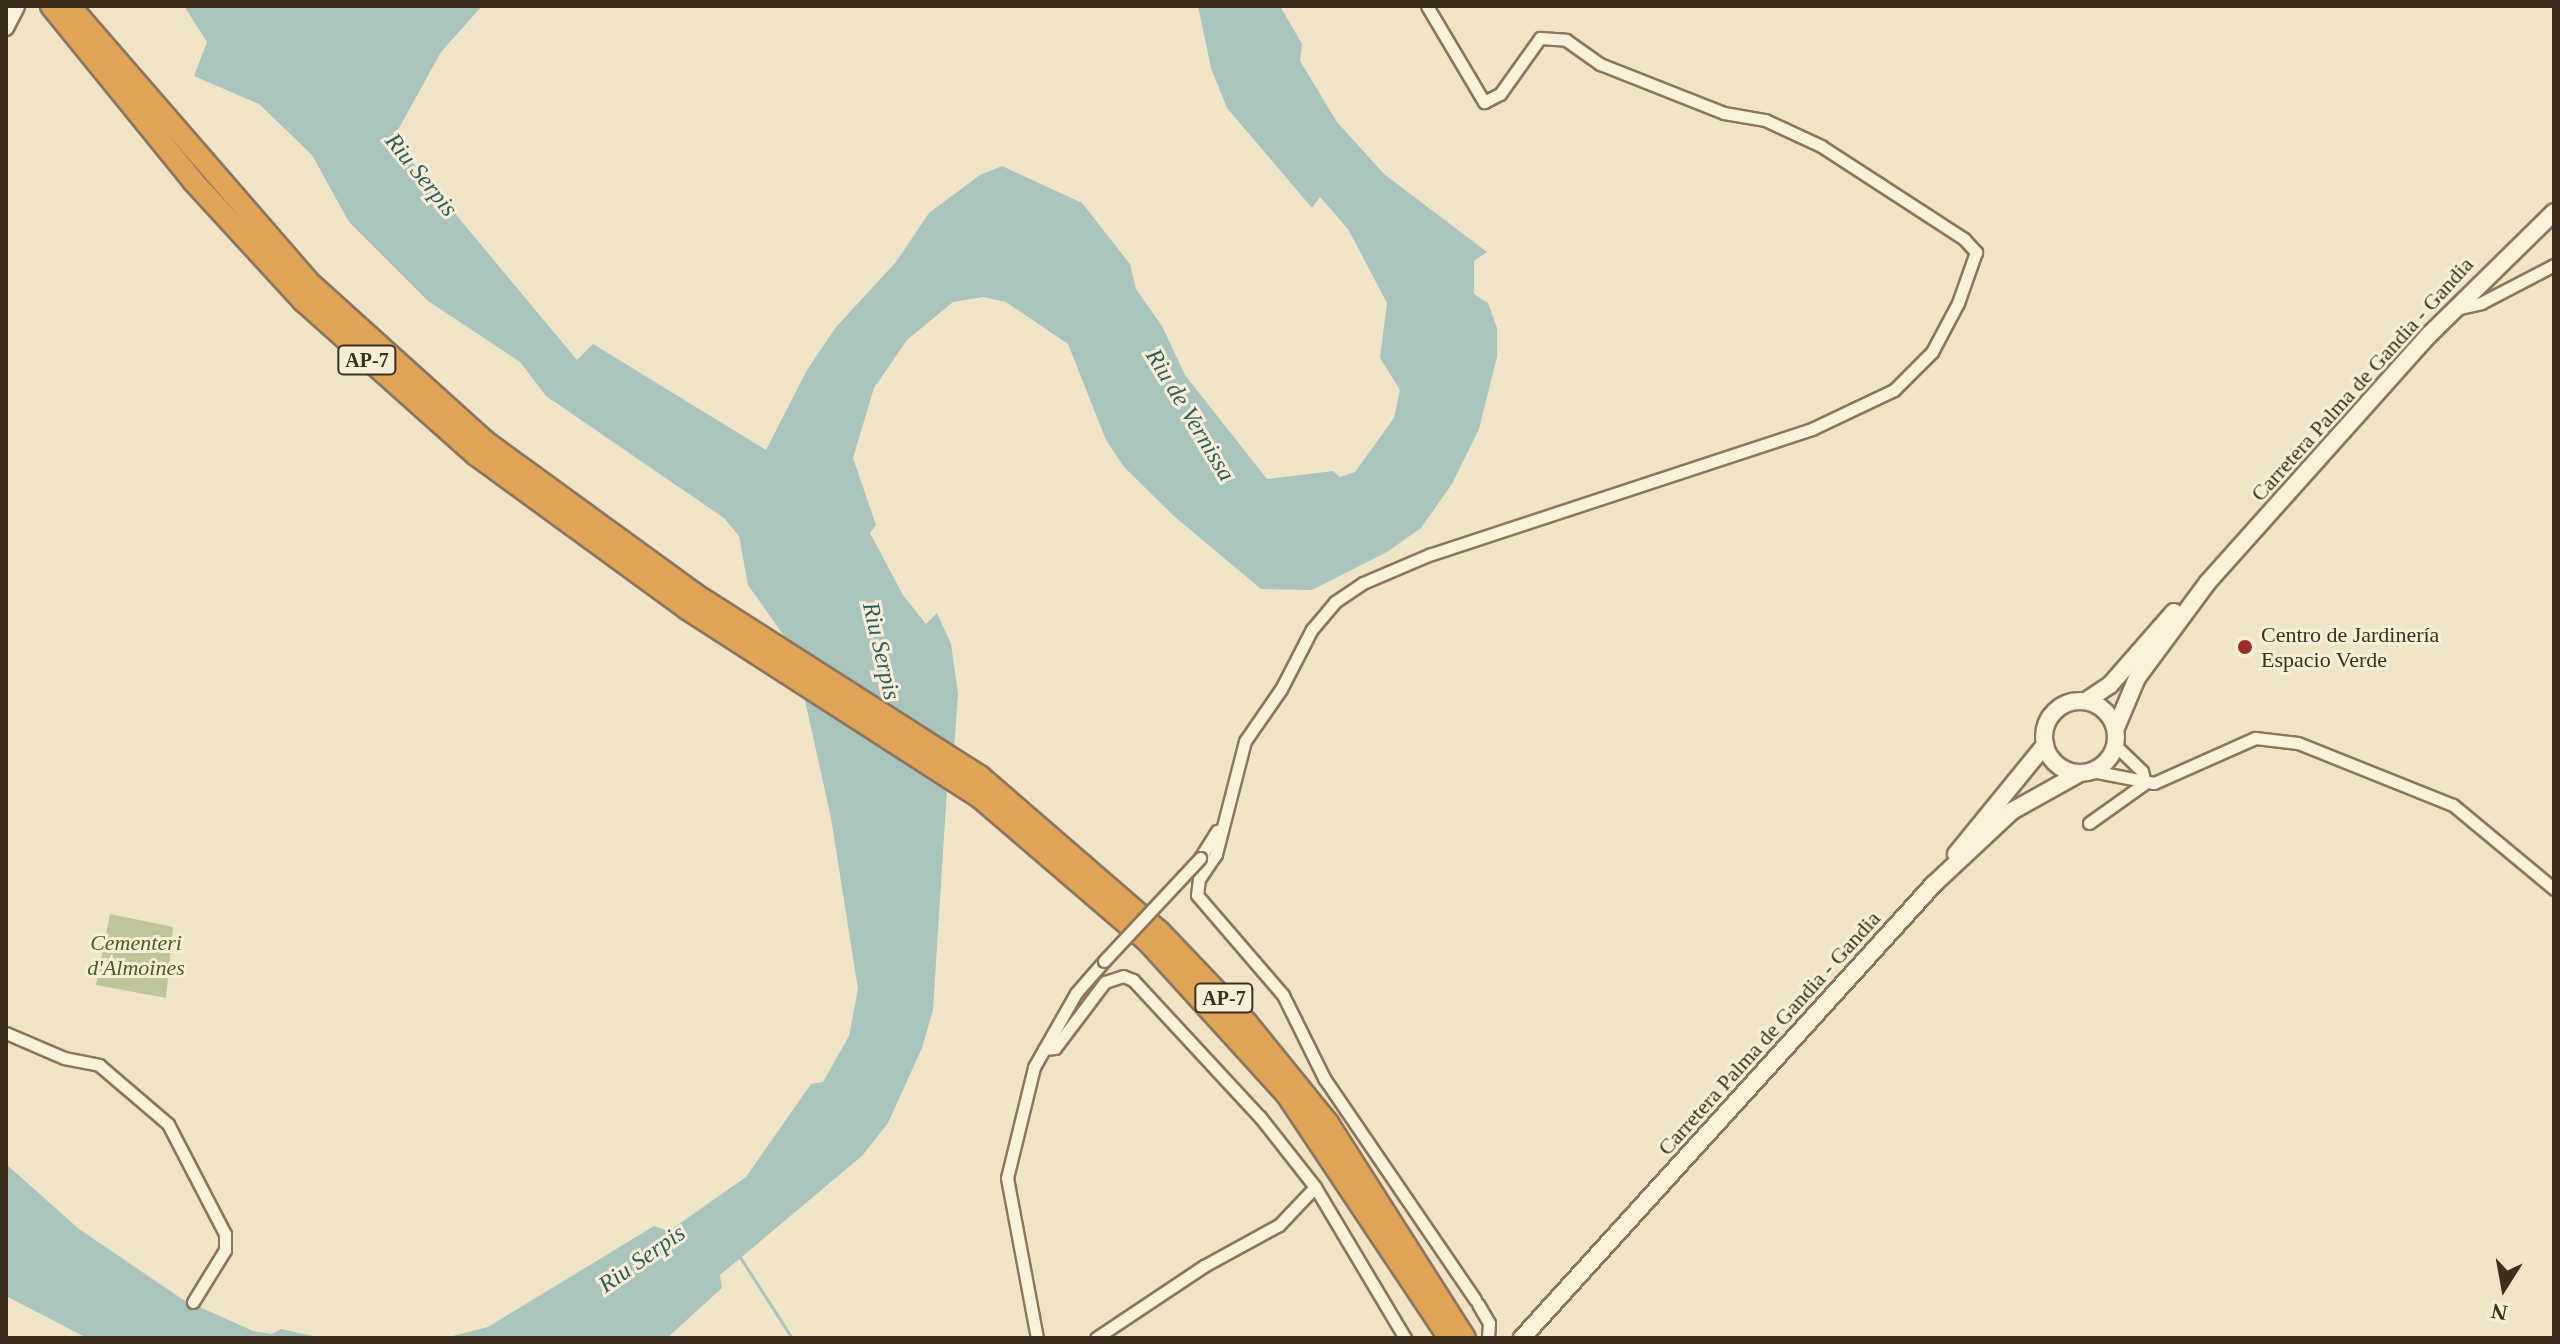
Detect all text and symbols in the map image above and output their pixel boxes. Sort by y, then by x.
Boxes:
water label: Riu Serpis [379,127,463,223]
street label: Carretera Palma de Gandia - Gandia [2245,251,2479,507]
road number: AP-7 [337,344,397,376]
water label: Riu de Vernissa [1139,344,1241,486]
water label: Riu Serpis [856,599,906,703]
place label: Centro de Jardinería Espacio Verde [2261,621,2439,672]
marker: Centro de Jardinería Espacio Verde [2236,638,2254,656]
street label: Carretera Palma de Gandia - Gandia [1652,905,1886,1161]
park label: Cementeri d'Almoines [87,929,185,980]
road number: AP-7 [1194,982,1254,1014]
water label: Riu Serpis [593,1219,691,1299]
north arrow [2464,1248,2544,1328]
text: N [2489,1298,2510,1326]

